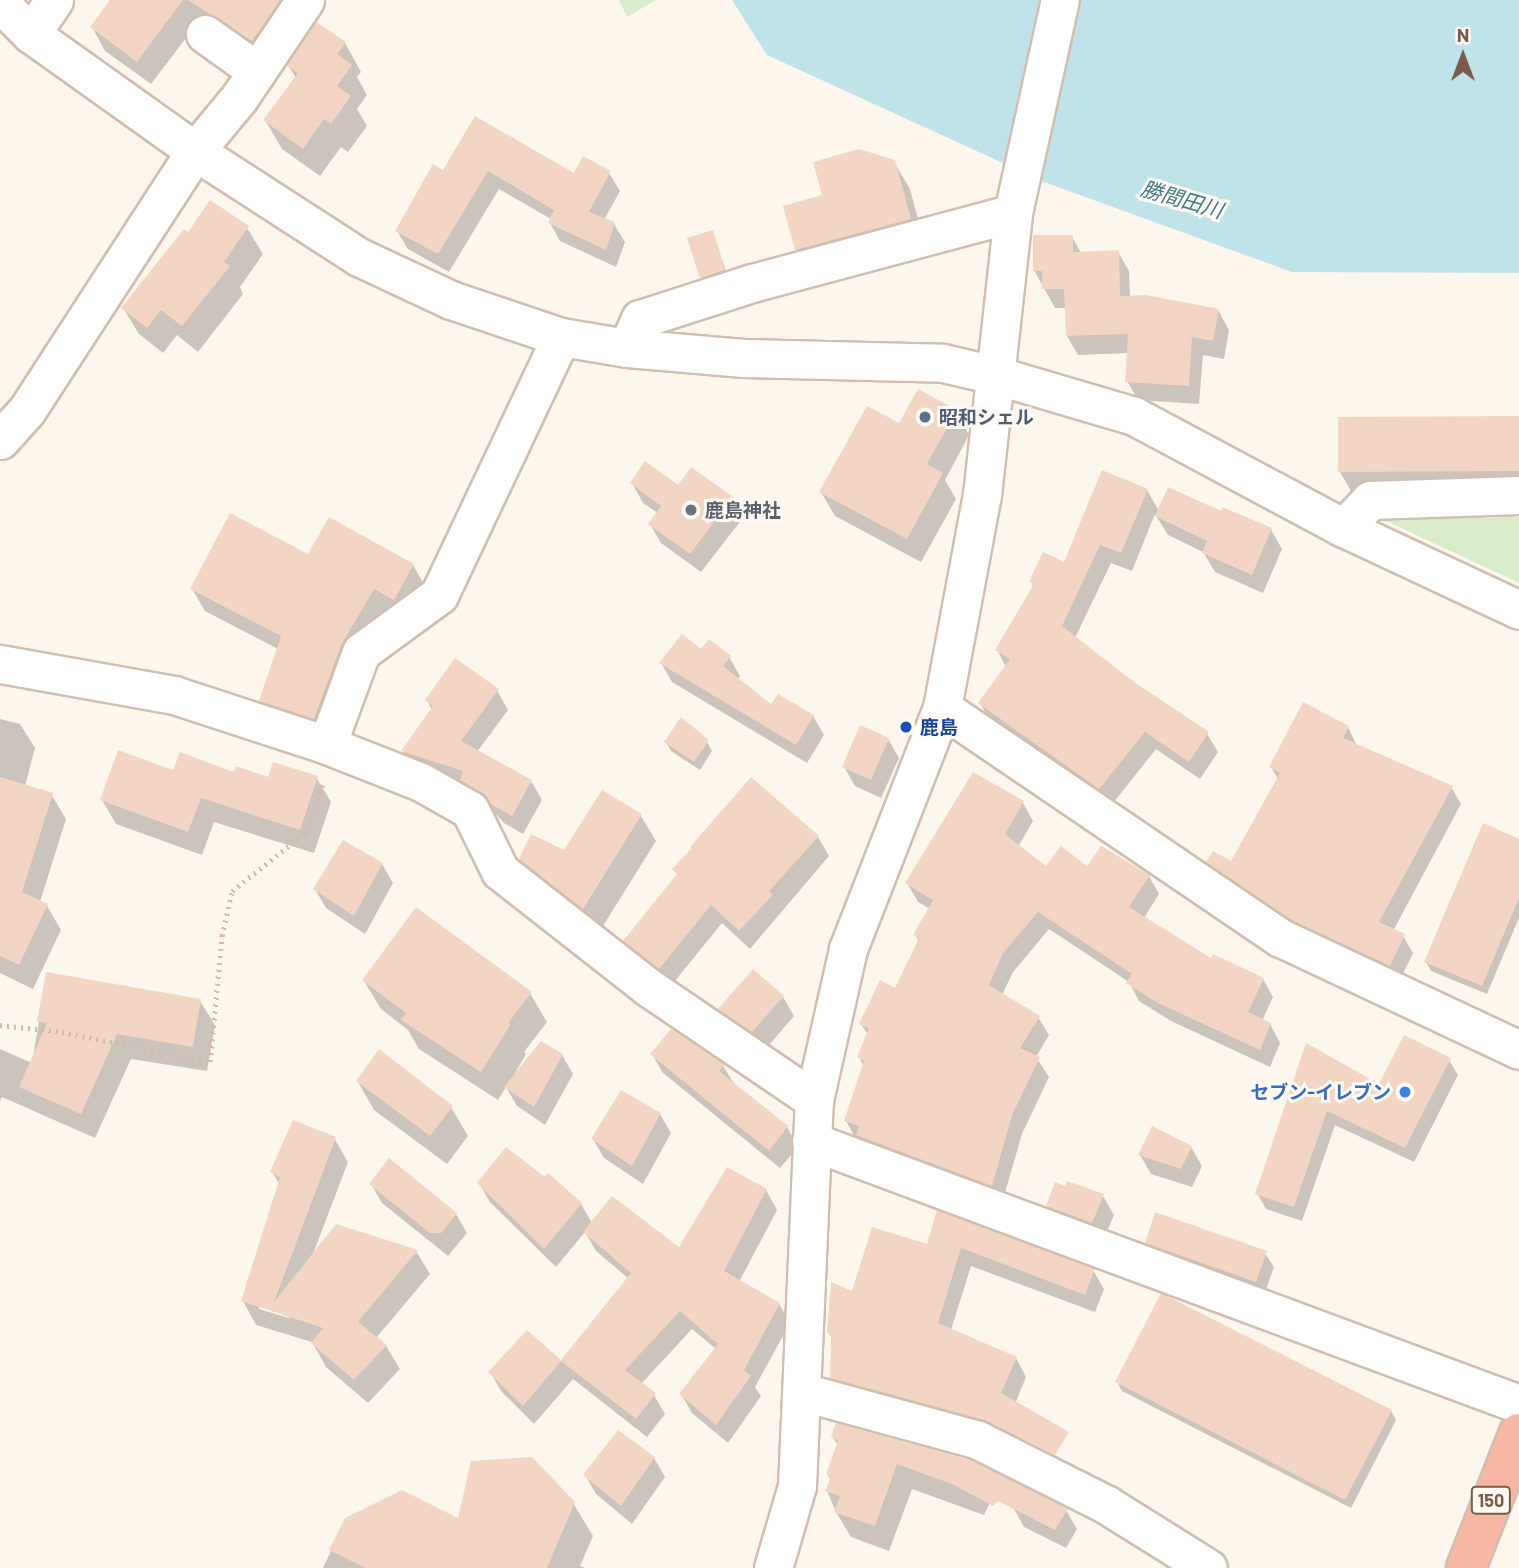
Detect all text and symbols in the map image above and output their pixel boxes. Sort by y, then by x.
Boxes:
north arrow [1428,21,1498,91]
text: N [1457,23,1469,46]
water label: 勝間田川 [1138,175,1226,223]
place label: 昭和シェル [939,406,1034,428]
marker: 昭和シェル [917,409,933,425]
place label: 鹿島神社 [705,499,781,521]
marker: 鹿島神社 [683,502,699,518]
place label: 鹿島 [920,716,958,738]
marker: 鹿島 [898,719,914,735]
place label: セブン-イレブン [1250,1081,1391,1103]
marker: セブン-イレブン [1397,1084,1413,1100]
road number: 150 [1470,1485,1512,1514]

